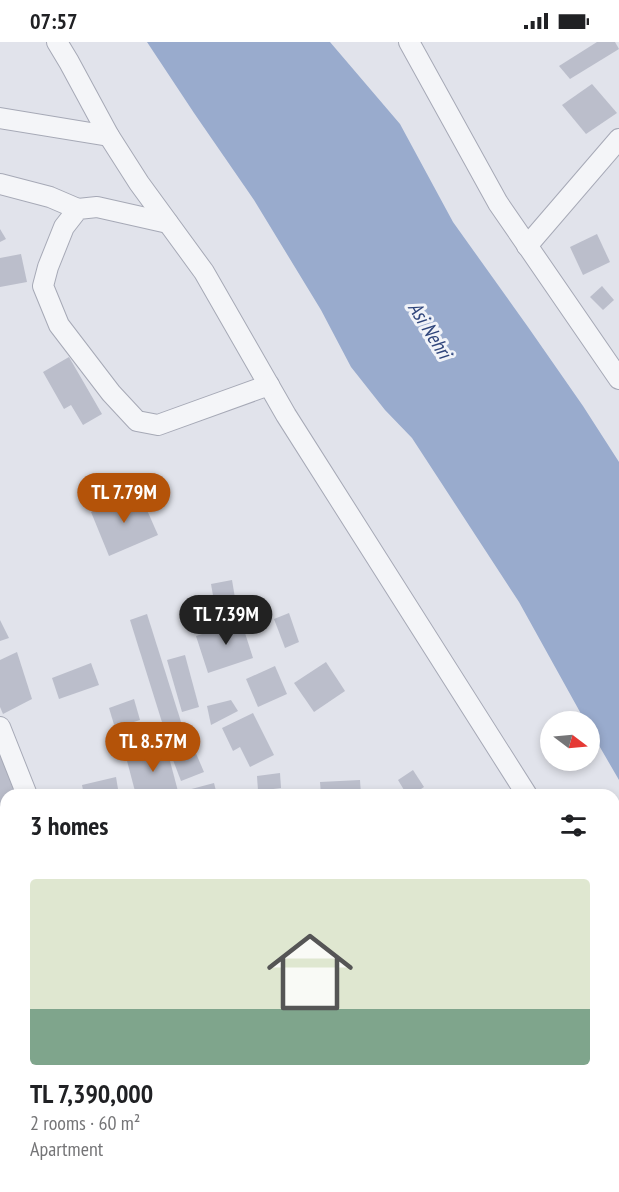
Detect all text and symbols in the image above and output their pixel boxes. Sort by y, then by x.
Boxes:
text: 07:57 [30,7,78,35]
water label: Asi Nehri [402,297,459,366]
pin: TL 7.79M [62,473,186,524]
text: TL 7.79M [91,479,157,505]
pin: TL 7.39M [164,595,288,646]
text: TL 7.39M [193,601,259,627]
north arrow [540,711,600,771]
map controls [540,711,600,771]
pin: TL 8.57M [91,722,215,773]
text: TL 8.57M [119,728,187,754]
text: 3 homes [30,809,108,842]
icon: filters [557,809,590,842]
icon: home [256,918,364,1026]
text: TL 7,390,000 [30,1077,153,1110]
text: 2 rooms · 60 m² [30,1110,140,1136]
text: Apartment [30,1136,103,1162]

